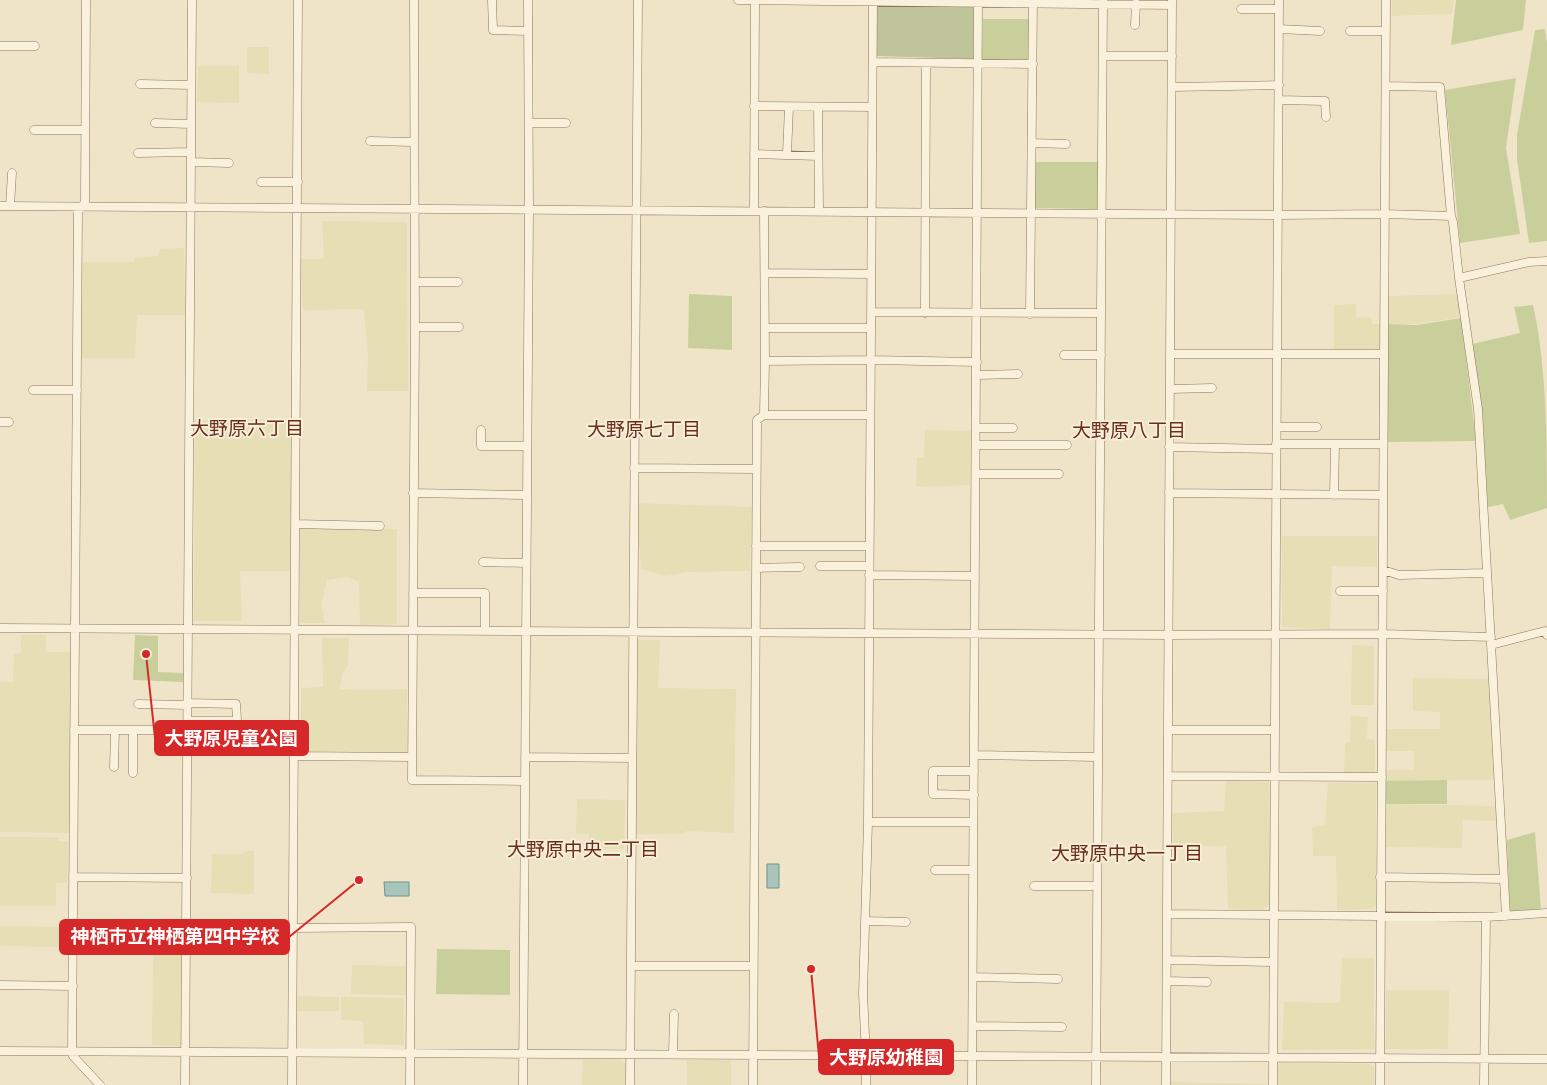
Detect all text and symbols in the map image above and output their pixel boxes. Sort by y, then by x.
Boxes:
district label: 大野原六丁目 [190,417,304,440]
district label: 大野原七丁目 [587,418,701,441]
district label: 大野原八丁目 [1072,419,1186,442]
callout: 大野原児童公園 [155,721,308,755]
text: 大野原児童公園 [164,727,298,750]
district label: 大野原中央二丁目 [507,838,659,861]
district label: 大野原中央一丁目 [1051,842,1203,865]
callout: 神栖市立神栖第四中学校 [60,920,289,954]
text: 神栖市立神栖第四中学校 [70,925,280,948]
callout: 大野原幼稚園 [819,1040,953,1074]
text: 大野原幼稚園 [829,1046,943,1069]

